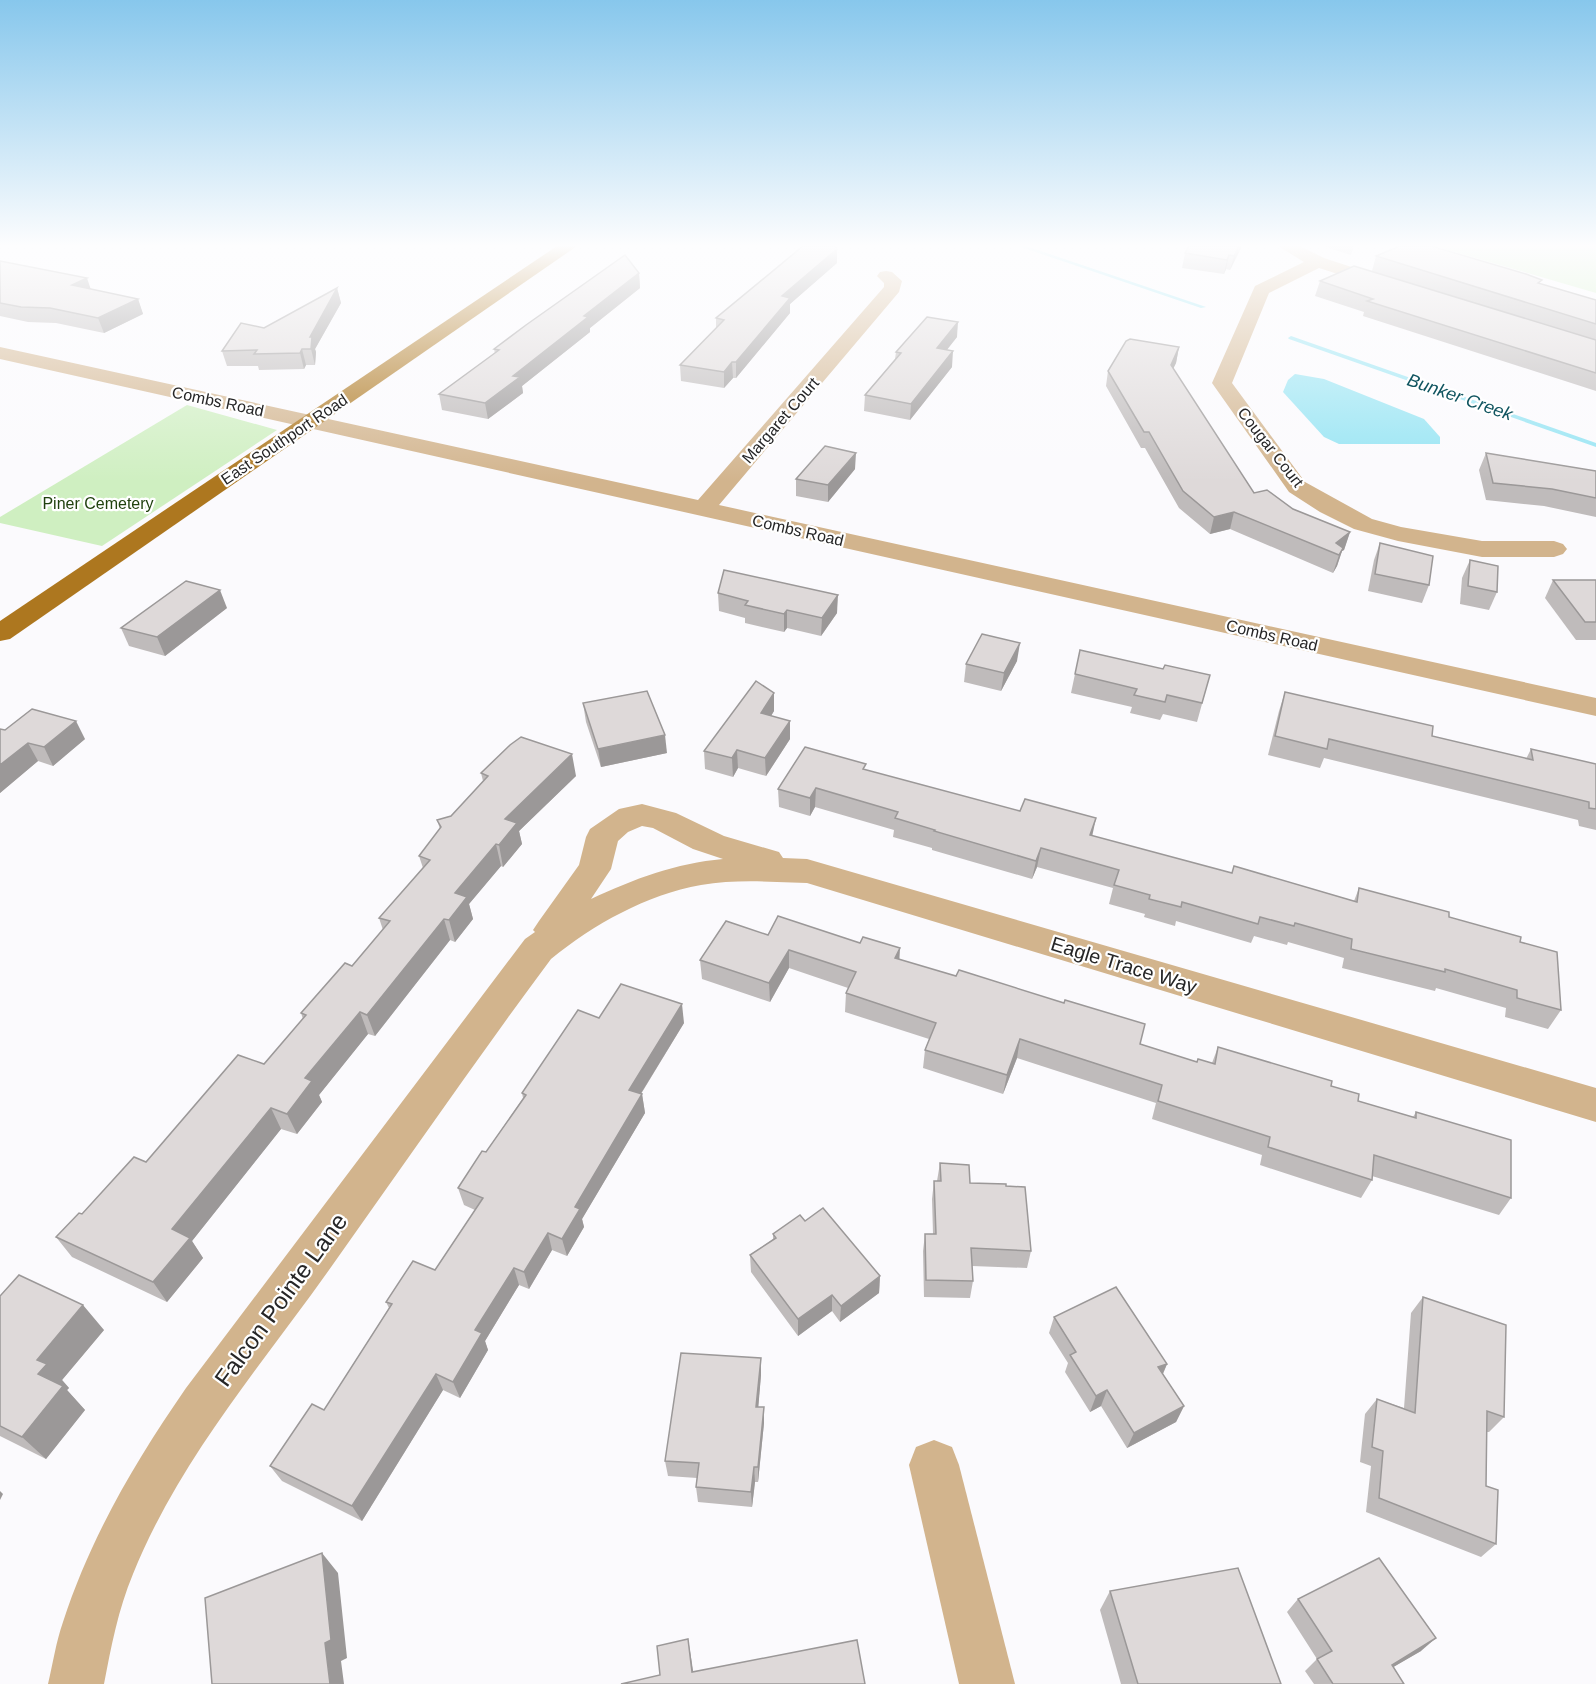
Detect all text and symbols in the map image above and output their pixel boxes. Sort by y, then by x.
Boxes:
water label: Bunker Creek [1405,370,1516,425]
street label: Margaret Court [739,374,822,467]
street label: Combs Road [170,383,265,420]
street label: East Southport Road [218,391,351,488]
street label: Cougar Court [1234,404,1307,491]
park label: Piner Cemetery [42,495,154,512]
street label: Combs Road [750,512,845,549]
street label: Combs Road [1224,617,1319,654]
street label: Eagle Trace Way [1048,932,1200,998]
street label: Falcon Pointe Lane [209,1208,352,1391]

